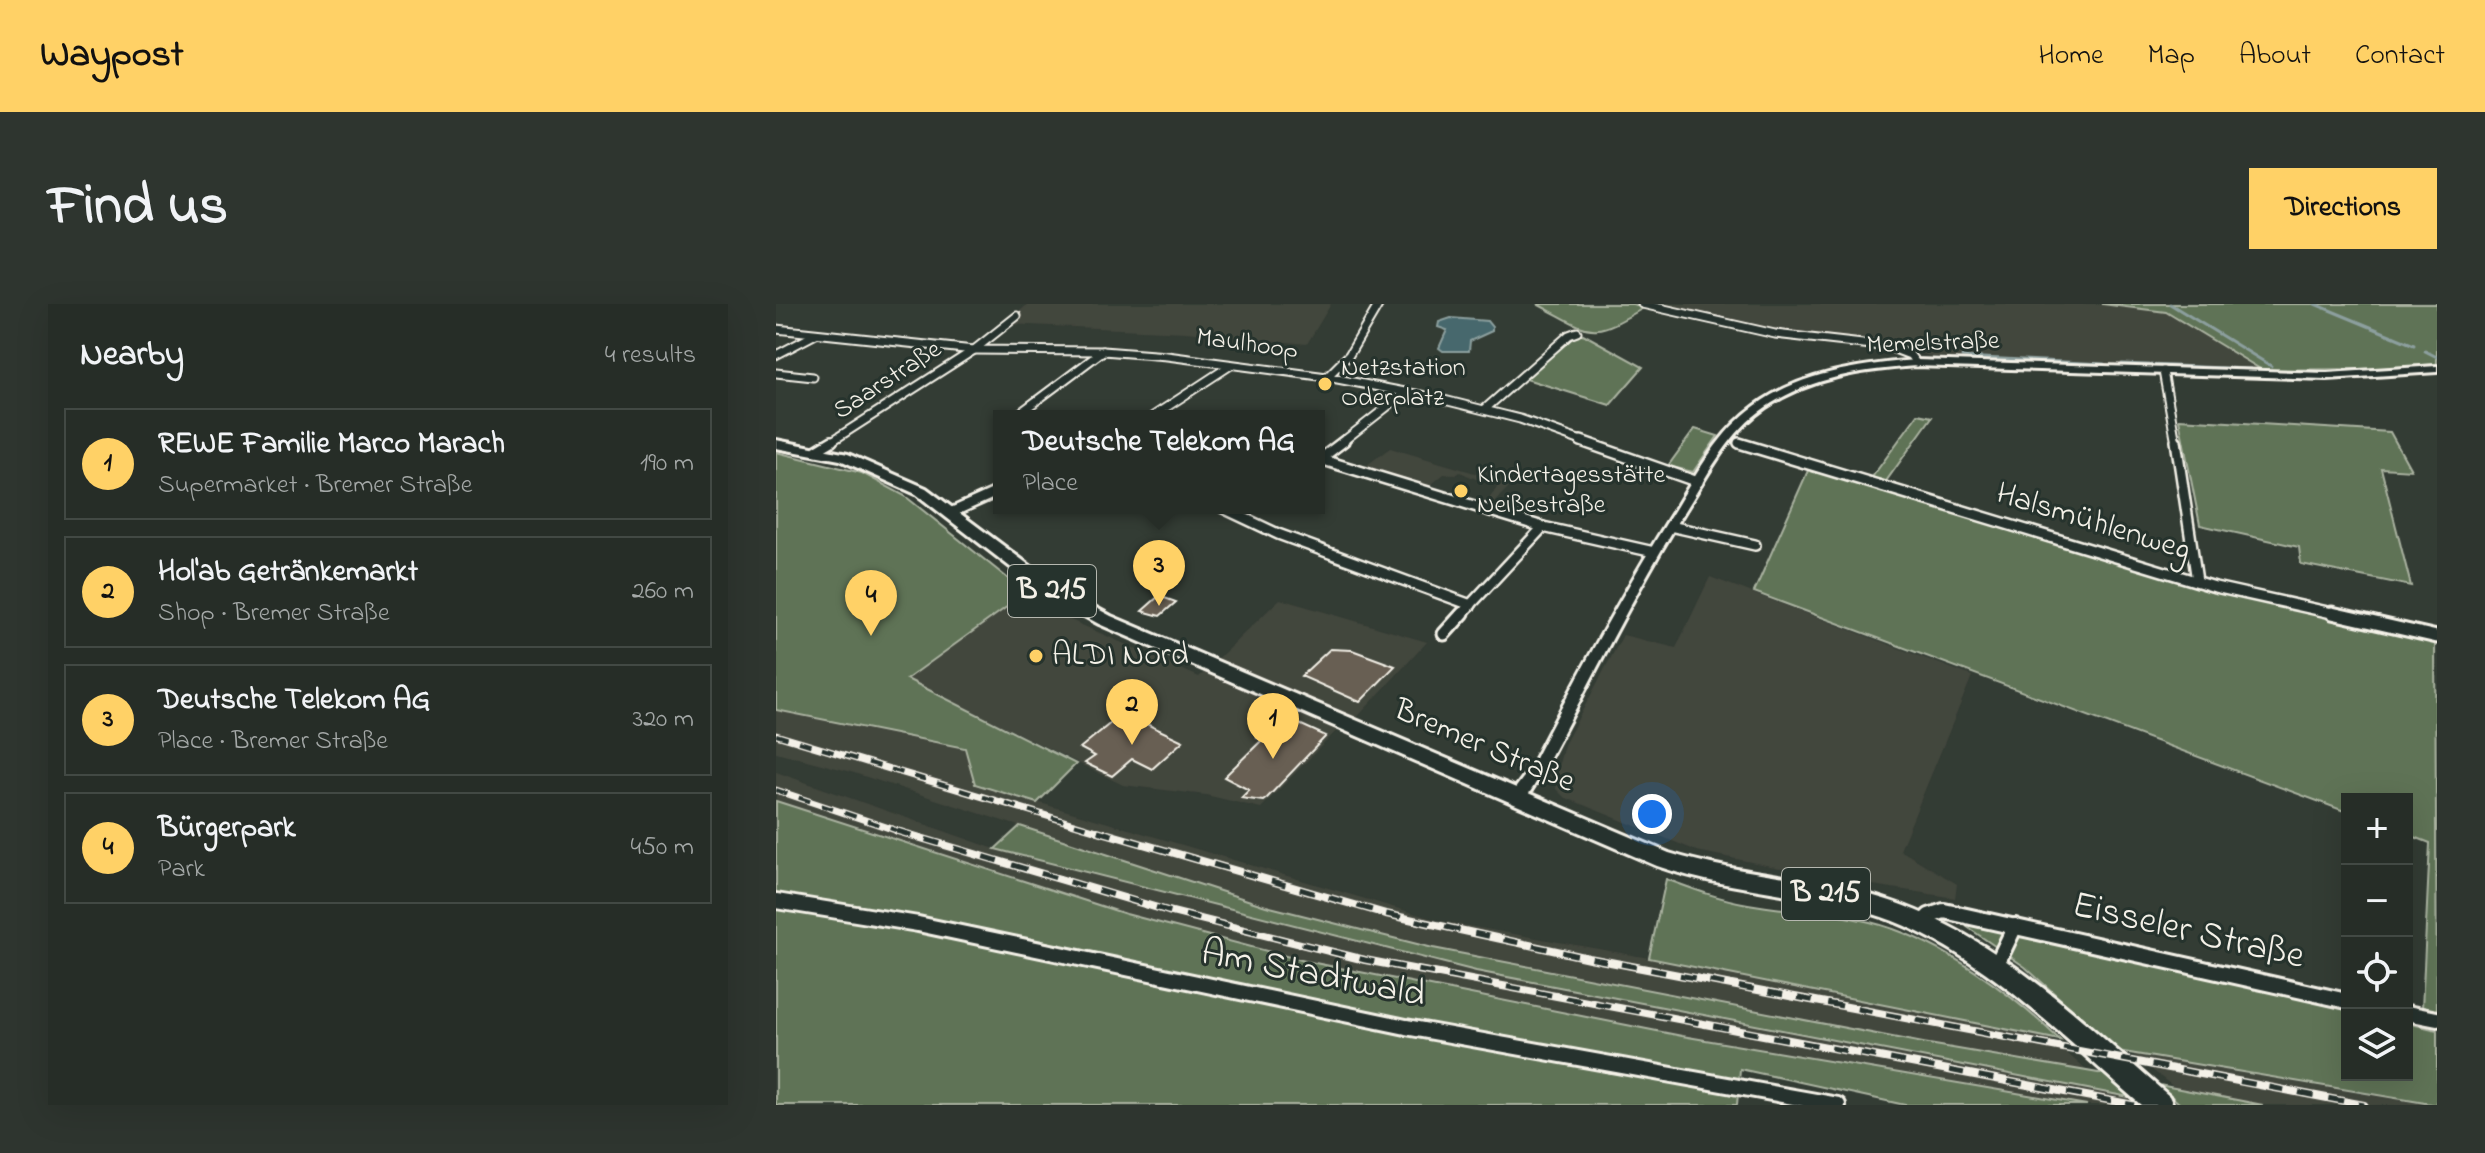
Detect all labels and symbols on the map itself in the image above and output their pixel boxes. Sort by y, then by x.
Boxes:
street label: Maulhoop [1194,319,1300,371]
street label: Memelstraße [1866,323,2000,365]
street label: Saarstraße [826,332,950,430]
place label: Netzstation Oderplatz [1341,350,1466,418]
marker: Netzstation Oderplatz [1316,375,1334,393]
place label: Kindertagesstätte Neißestraße [1477,457,1665,525]
street label: Halsmühlenweg [1990,471,2196,575]
marker: Kindertagesstätte Neißestraße [1452,482,1470,500]
pin: 3 [1133,540,1185,606]
road number: B 215 [1008,565,1096,617]
pin: 4 [845,570,897,636]
place label: ALDI Nord [1052,633,1189,680]
marker: ALDI Nord [1027,647,1045,665]
pin: 2 [1106,679,1158,745]
street label: Bremer Straße [1385,687,1582,806]
pin: 1 [1247,693,1299,759]
your location [1632,794,1672,834]
road number: B 215 [1782,868,1870,920]
street label: Eisseler Straße [2066,878,2311,986]
street label: Am Stadtwald [1196,926,1430,1024]

